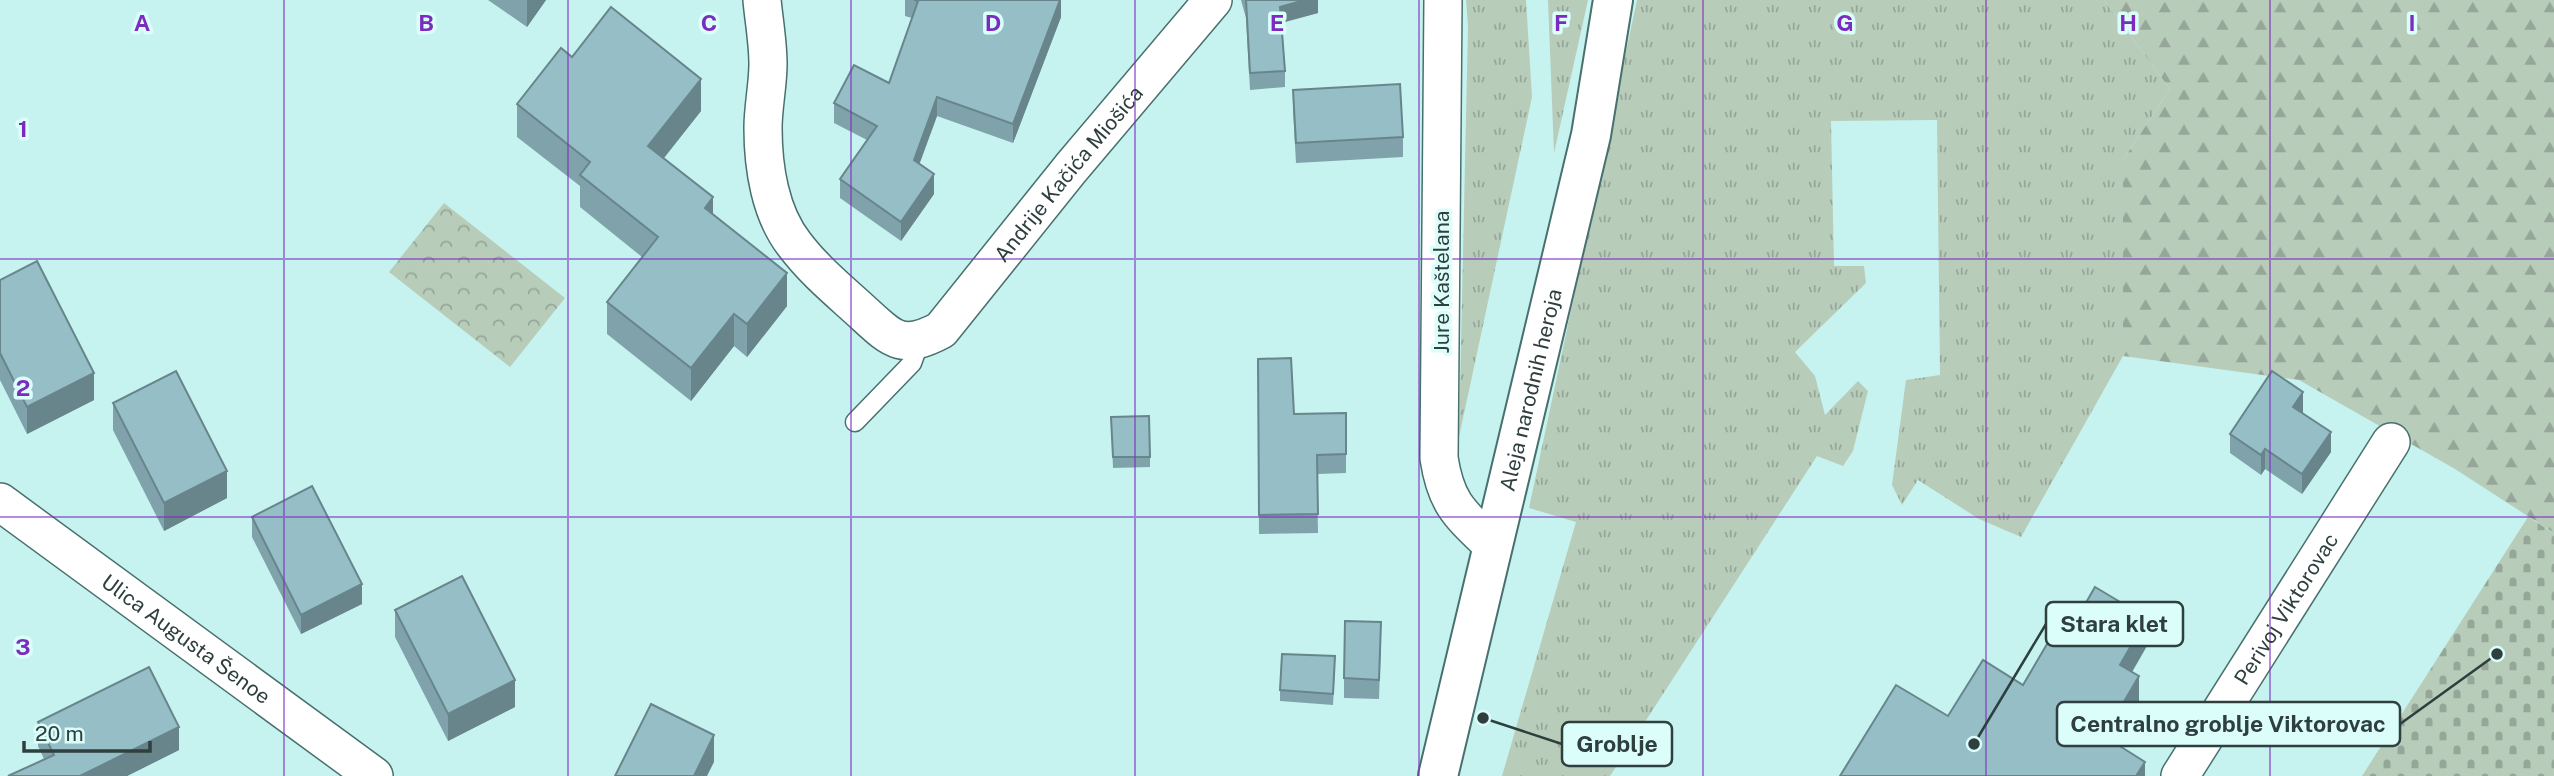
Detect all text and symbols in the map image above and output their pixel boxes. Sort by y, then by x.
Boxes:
text: A [134,9,151,36]
text: B [418,9,434,36]
text: C [701,9,717,36]
text: D [985,9,1001,36]
text: E [1270,9,1284,36]
text: F [1554,9,1568,36]
text: G [1836,9,1854,36]
text: H [2119,9,2137,36]
text: I [2408,9,2416,36]
street label: Andrije Kačića Miošića [988,80,1148,267]
text: 1 [18,115,28,142]
street label: Jure Kaštelana [1429,211,1454,353]
street label: Aleja narodnih heroja [1494,286,1566,493]
text: 2 [16,374,30,401]
street label: Perivoj Viktorovac [2228,528,2343,689]
street label: Ulica Augusta Šenoe [97,568,276,709]
callout: Stara klet [2046,602,2183,646]
text: Stara klet [2060,610,2168,637]
text: 3 [15,633,31,660]
callout: Centralno groblje Viktorovac [2057,702,2400,746]
scale bar [24,710,150,754]
text: Centralno groblje Viktorovac [2070,710,2386,737]
text: 20 m [35,721,84,746]
callout: Groblje [1562,722,1672,766]
text: Groblje [1576,730,1658,757]

